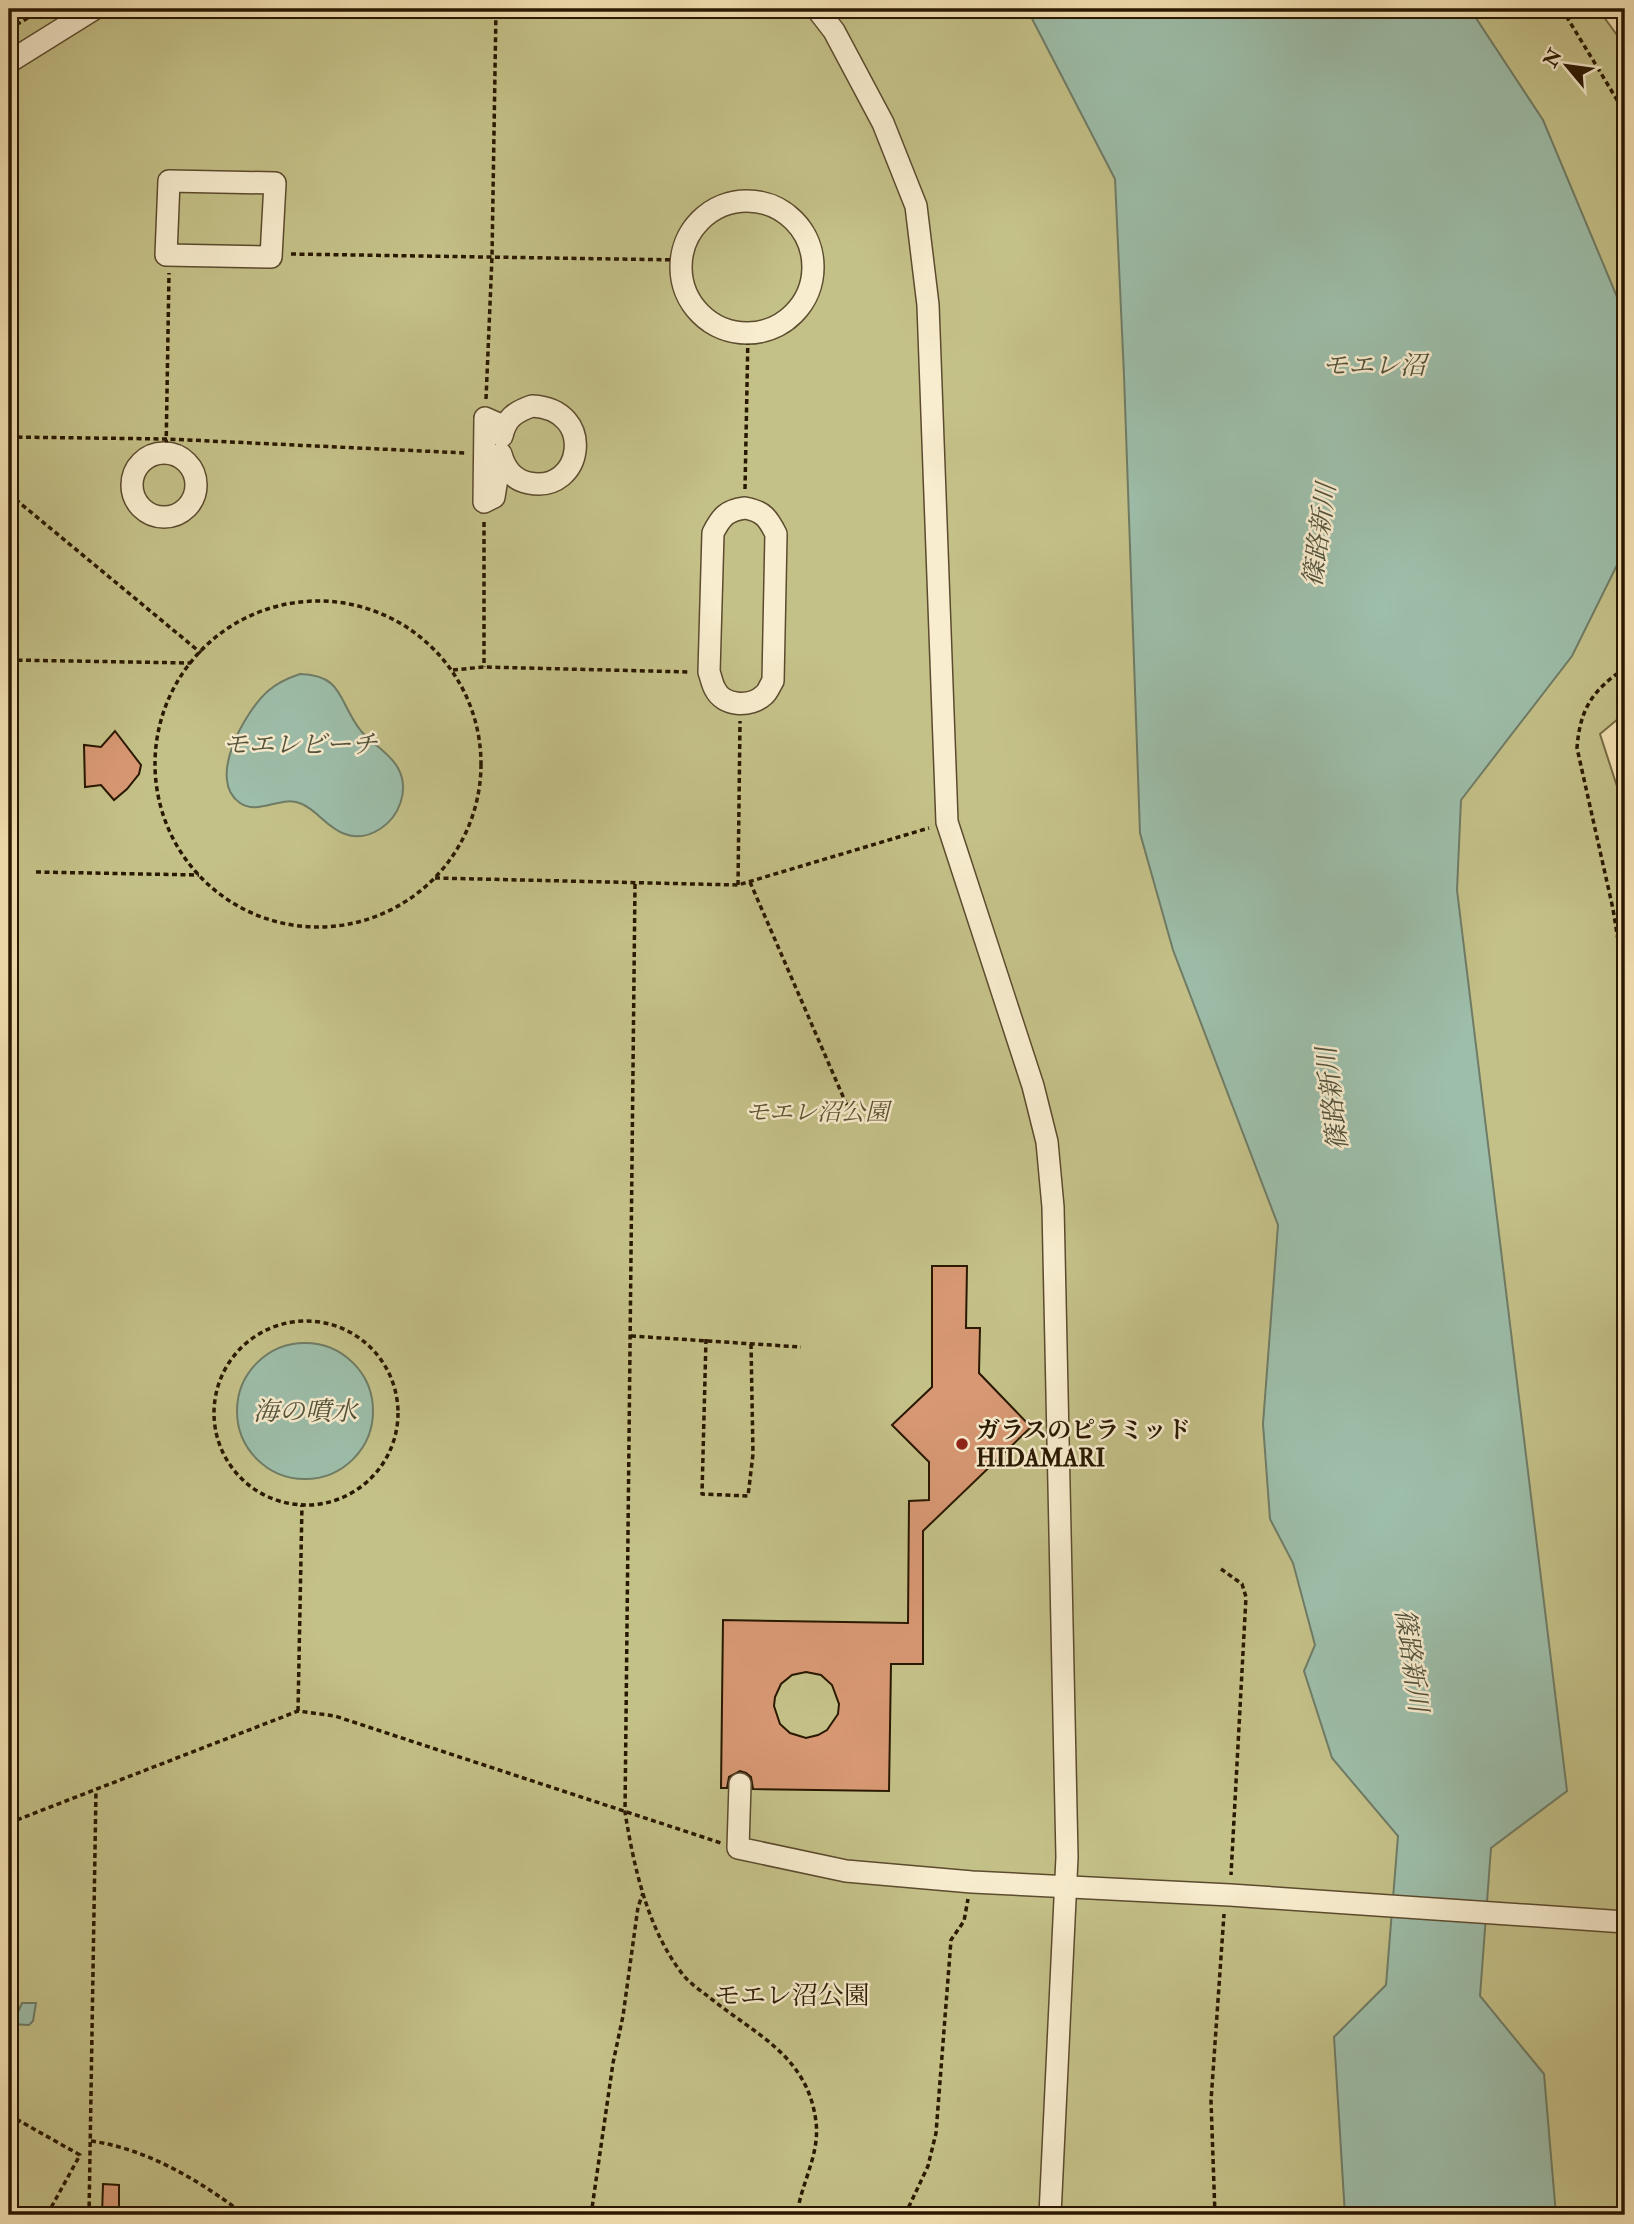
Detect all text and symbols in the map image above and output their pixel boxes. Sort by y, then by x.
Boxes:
north arrow [1532,32,1602,102]
text: N [1538,44,1568,72]
water label: モエレ沼 [1322,350,1430,382]
water label: 篠路新川 [1297,478,1343,589]
water label: モエレビーチ [223,729,378,761]
water label: 篠路新川 [1310,1042,1355,1152]
park label: モエレ沼公園 [745,1097,893,1128]
water label: 海の噴水 [253,1396,360,1428]
place label: ガラスのピラミッド HIDAMARI [976,1415,1191,1474]
marker: ガラスのピラミッド HIDAMARI [954,1436,970,1452]
water label: 篠路新川 [1388,1606,1435,1717]
district label: モエレ沼公園 [714,1980,870,2012]

